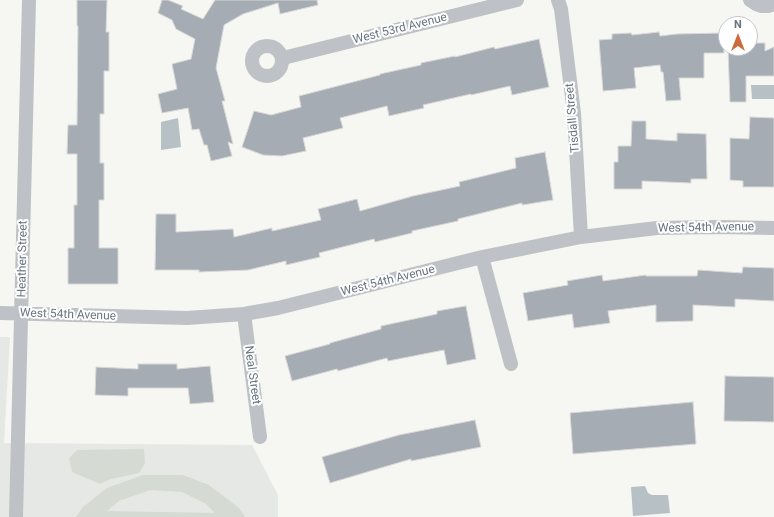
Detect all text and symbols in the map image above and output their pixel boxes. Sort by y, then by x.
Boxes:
street label: West 53rd Avenue [352,10,448,48]
north arrow [718,16,758,56]
text: N [734,18,742,31]
street label: Tisdall Street [563,82,583,154]
street label: Heather Street [15,220,31,298]
street label: West 54th Avenue [658,220,754,236]
street label: West 54th Avenue [340,262,436,300]
street label: West 54th Avenue [20,306,116,324]
street label: Neal Street [241,345,263,405]

